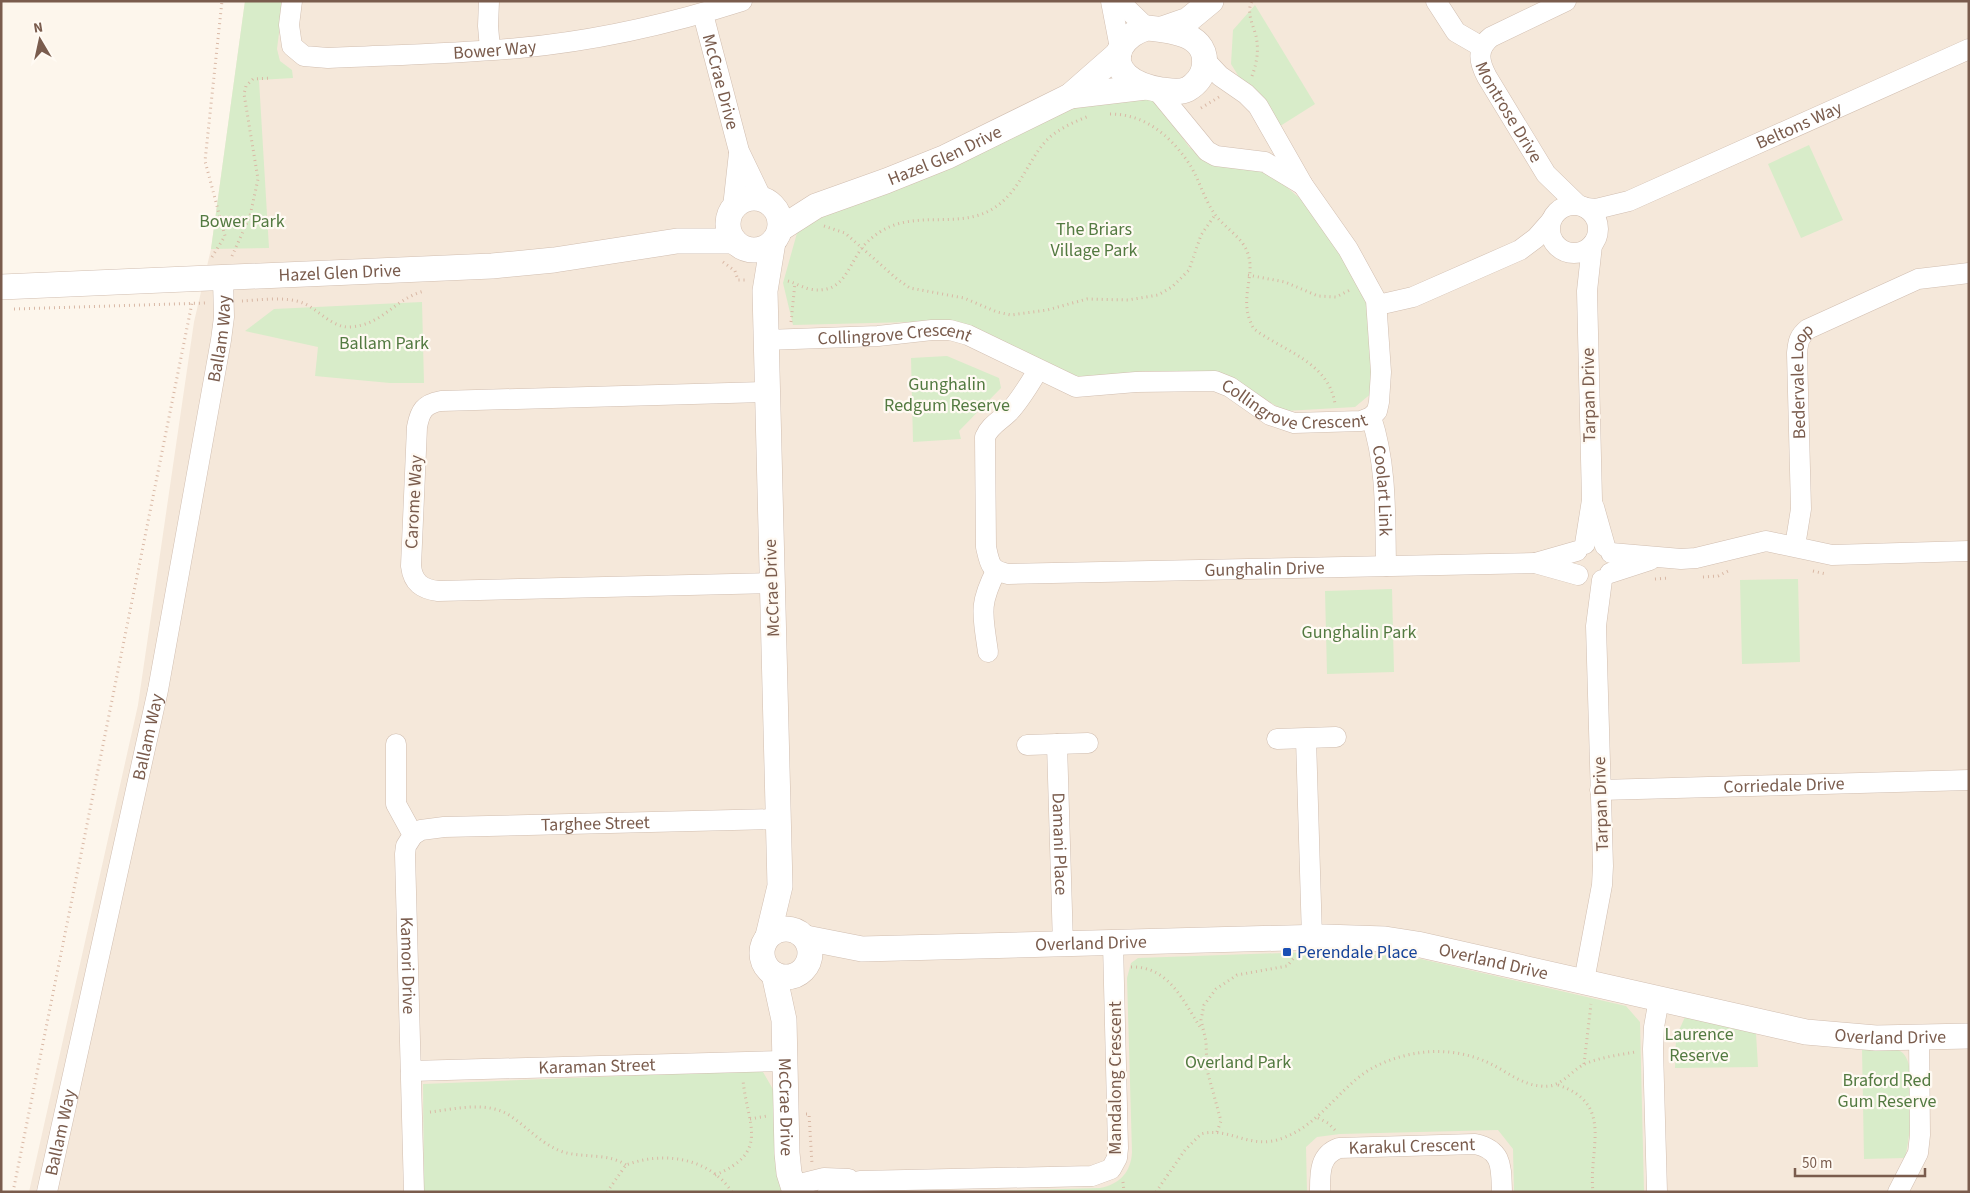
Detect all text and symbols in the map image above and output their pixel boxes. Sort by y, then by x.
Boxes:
north arrow [15,15,65,65]
text: N [32,18,44,39]
street label: McCrae Drive [696,31,745,132]
street label: Bower Way [452,34,538,65]
street label: Montrose Drive [1469,58,1549,167]
street label: Beltons Way [1752,95,1846,155]
street label: Hazel Glen Drive [884,119,1006,192]
park label: Bower Park [199,209,285,234]
park label: The Briars Village Park [1051,217,1138,263]
street label: Hazel Glen Drive [278,257,402,288]
street label: Ballam Way [201,294,237,384]
street label: Collingrove Crescent [817,317,976,351]
street label: Bedervale Loop [1784,317,1819,440]
park label: Ballam Park [339,331,429,356]
street label: Tarpan Drive [1576,347,1602,443]
park label: Gunghalin Redgum Reserve [884,372,1010,418]
street label: Collingrove Crescent [1218,373,1371,436]
street label: Coolart Link [1366,443,1398,537]
street label: Carome Way [399,454,429,550]
street label: McCrae Drive [758,539,786,637]
street label: Gunghalin Drive [1204,555,1325,582]
park label: Gunghalin Park [1302,620,1416,645]
street label: Ballam Way [126,691,169,783]
street label: Tarpan Drive [1587,756,1615,852]
street label: Corriedale Drive [1723,771,1845,799]
street label: Damani Place [1046,792,1074,896]
street label: Targhee Street [541,810,650,837]
street label: Kamori Drive [394,916,422,1015]
street label: Overland Drive [1035,929,1147,957]
street label: Overland Drive [1436,937,1551,986]
place label: Perendale Place [1297,940,1417,965]
marker: Perendale Place [1281,946,1293,958]
street label: Mandalong Crescent [1103,1001,1128,1155]
park label: Laurence Reserve [1664,1022,1734,1068]
street label: Overland Drive [1834,1022,1946,1051]
park label: Overland Park [1185,1050,1291,1075]
street label: Karaman Street [538,1052,656,1080]
street label: McCrae Drive [772,1058,800,1156]
park label: Braford Red Gum Reserve [1838,1068,1936,1114]
street label: Ballam Way [38,1086,82,1178]
street label: Karakul Crescent [1348,1131,1476,1160]
scale bar [1795,1146,1925,1178]
text: 50 m [1802,1153,1832,1174]

